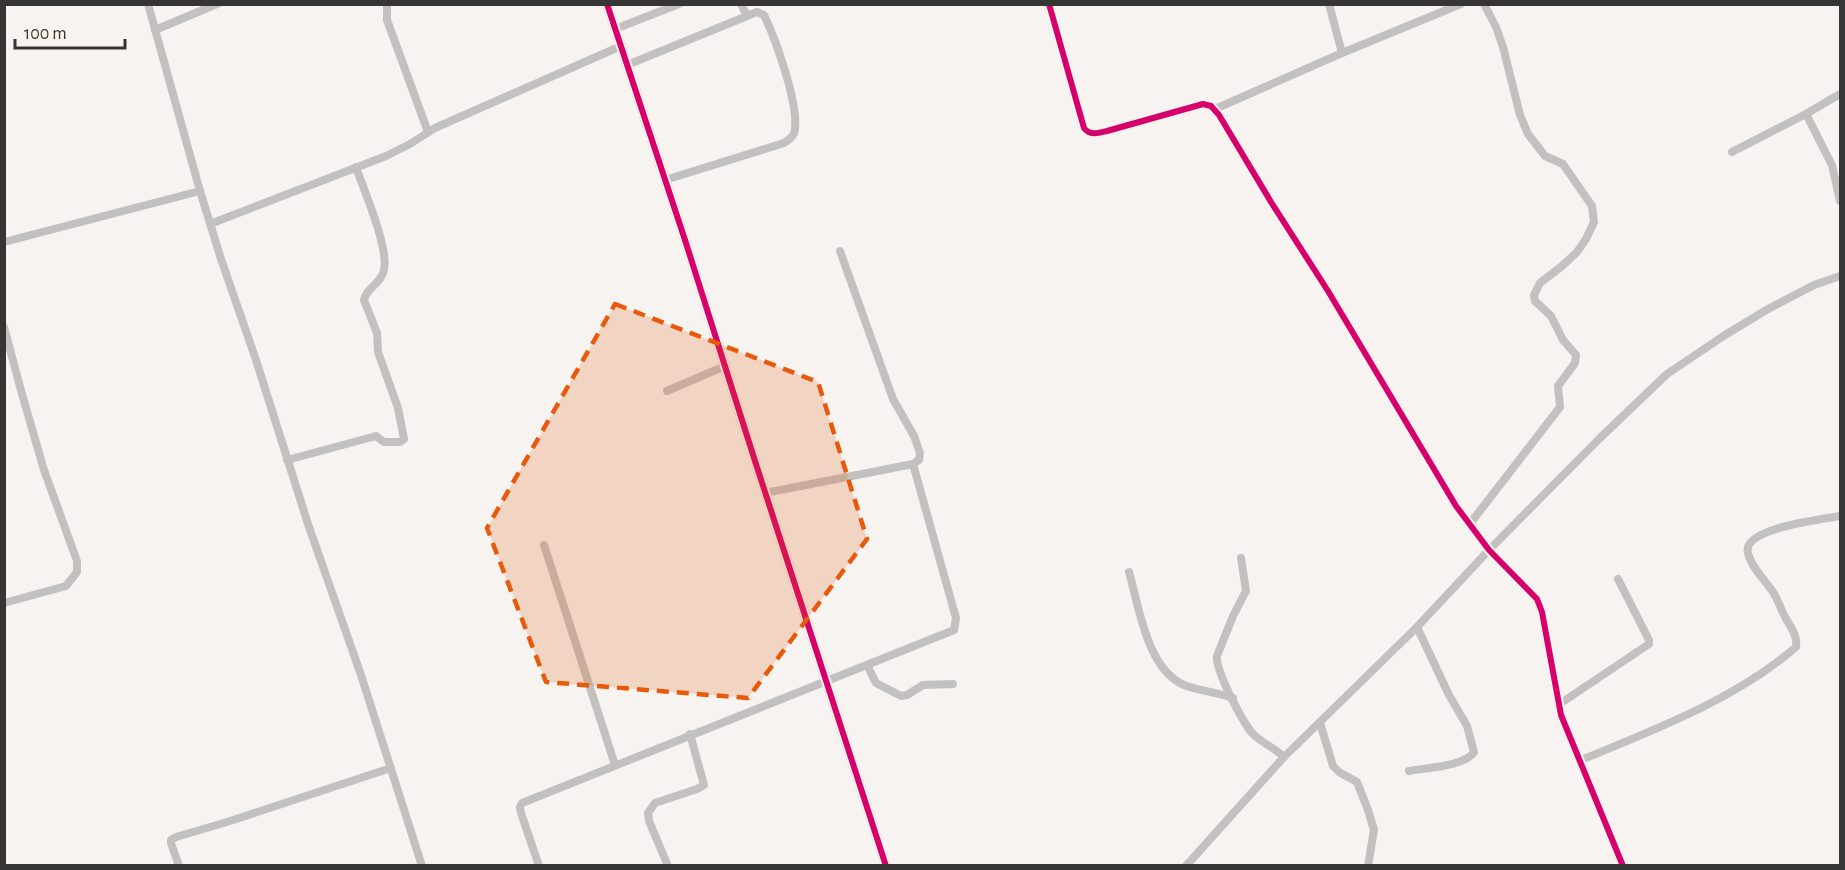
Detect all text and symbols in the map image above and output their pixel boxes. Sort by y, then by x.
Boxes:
scale bar [15,12,124,50]
text: 100 m [24,25,67,43]

